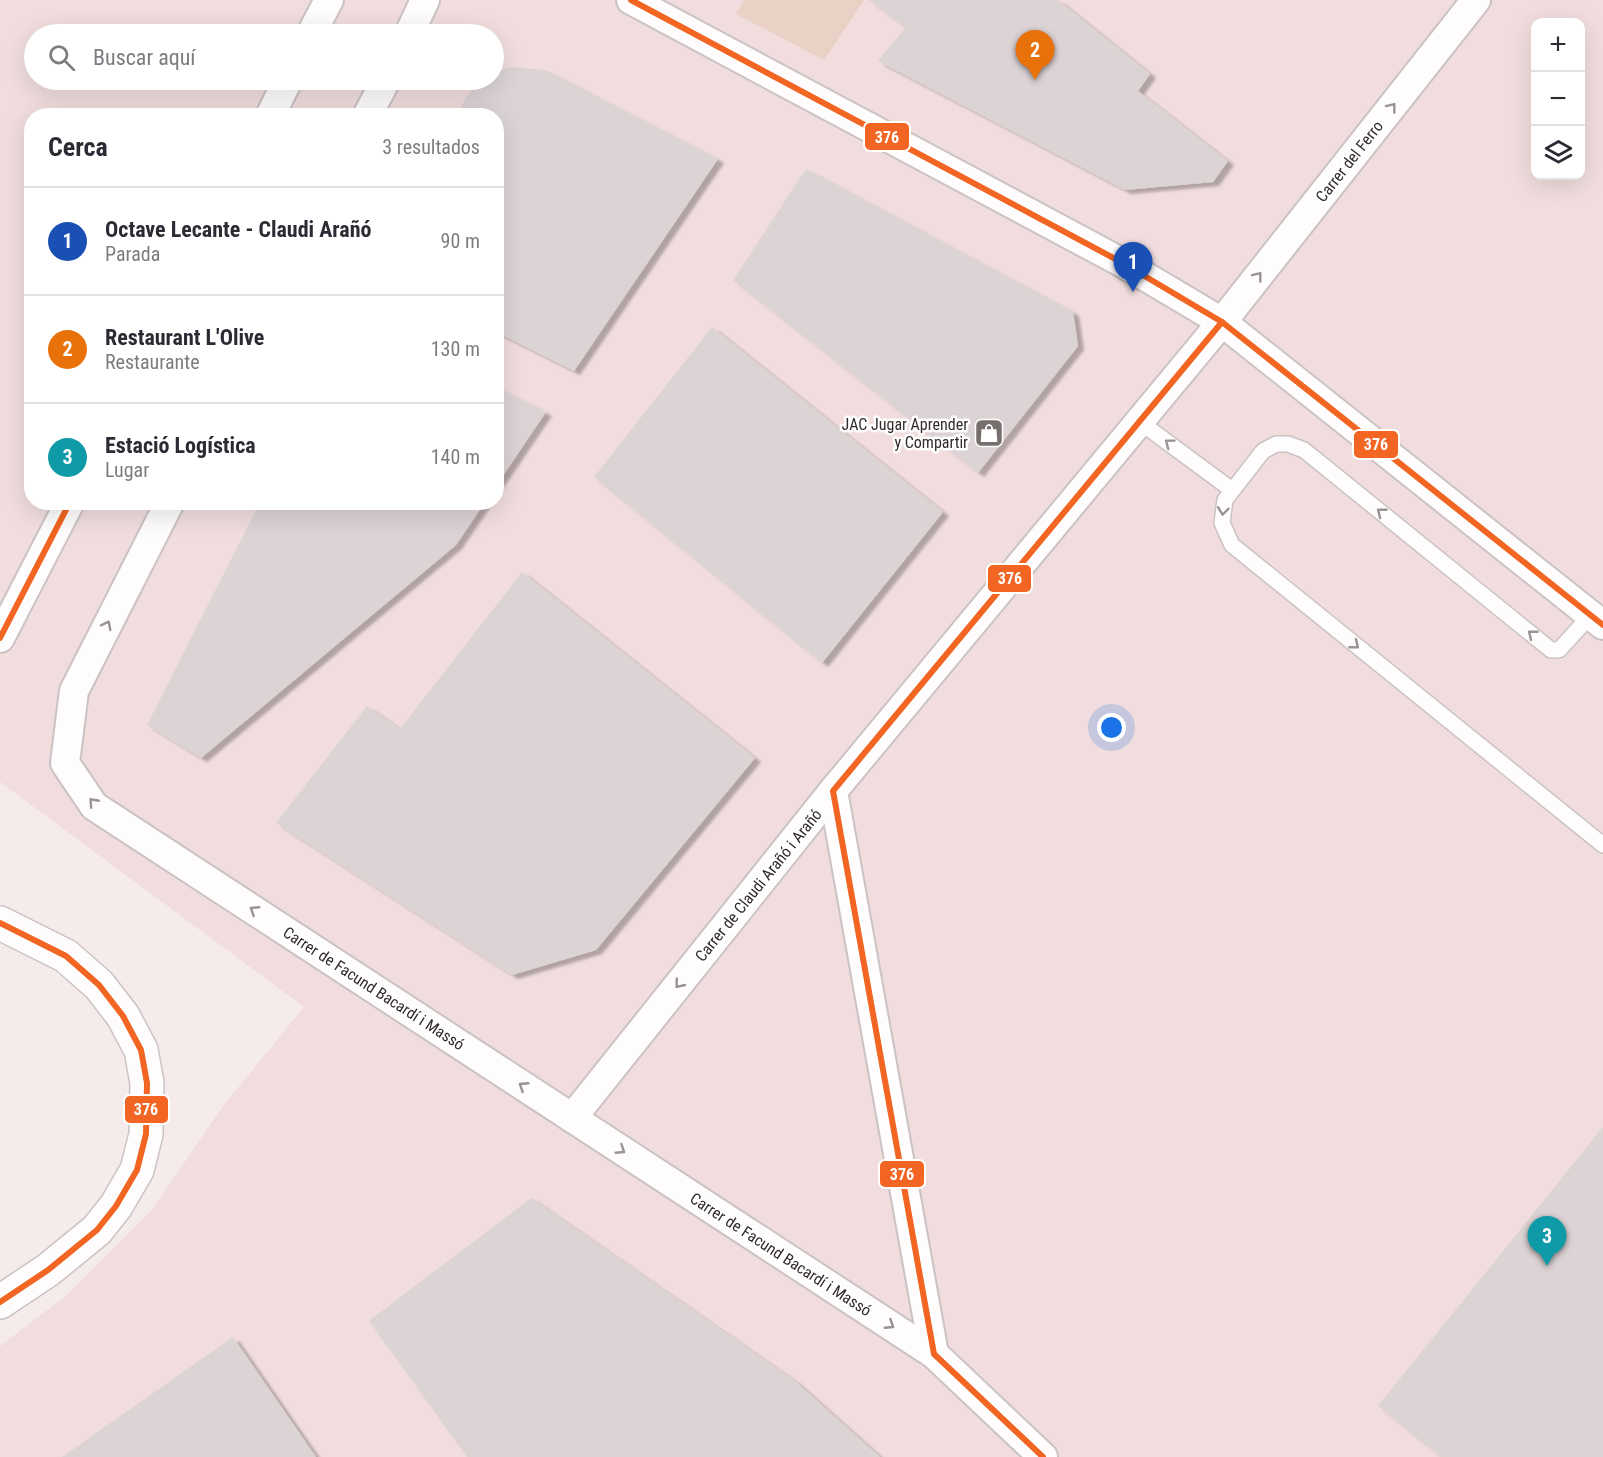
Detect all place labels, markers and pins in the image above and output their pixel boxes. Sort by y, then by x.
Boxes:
pin: 2 [1016,31,1054,80]
pin: 1 [1114,242,1152,292]
place label: JAC Jugar Aprender y Compartir [842,415,968,452]
shop icon: JAC Jugar Aprender y Compartir [973,417,1005,449]
pin: 3 [1528,1216,1566,1266]

